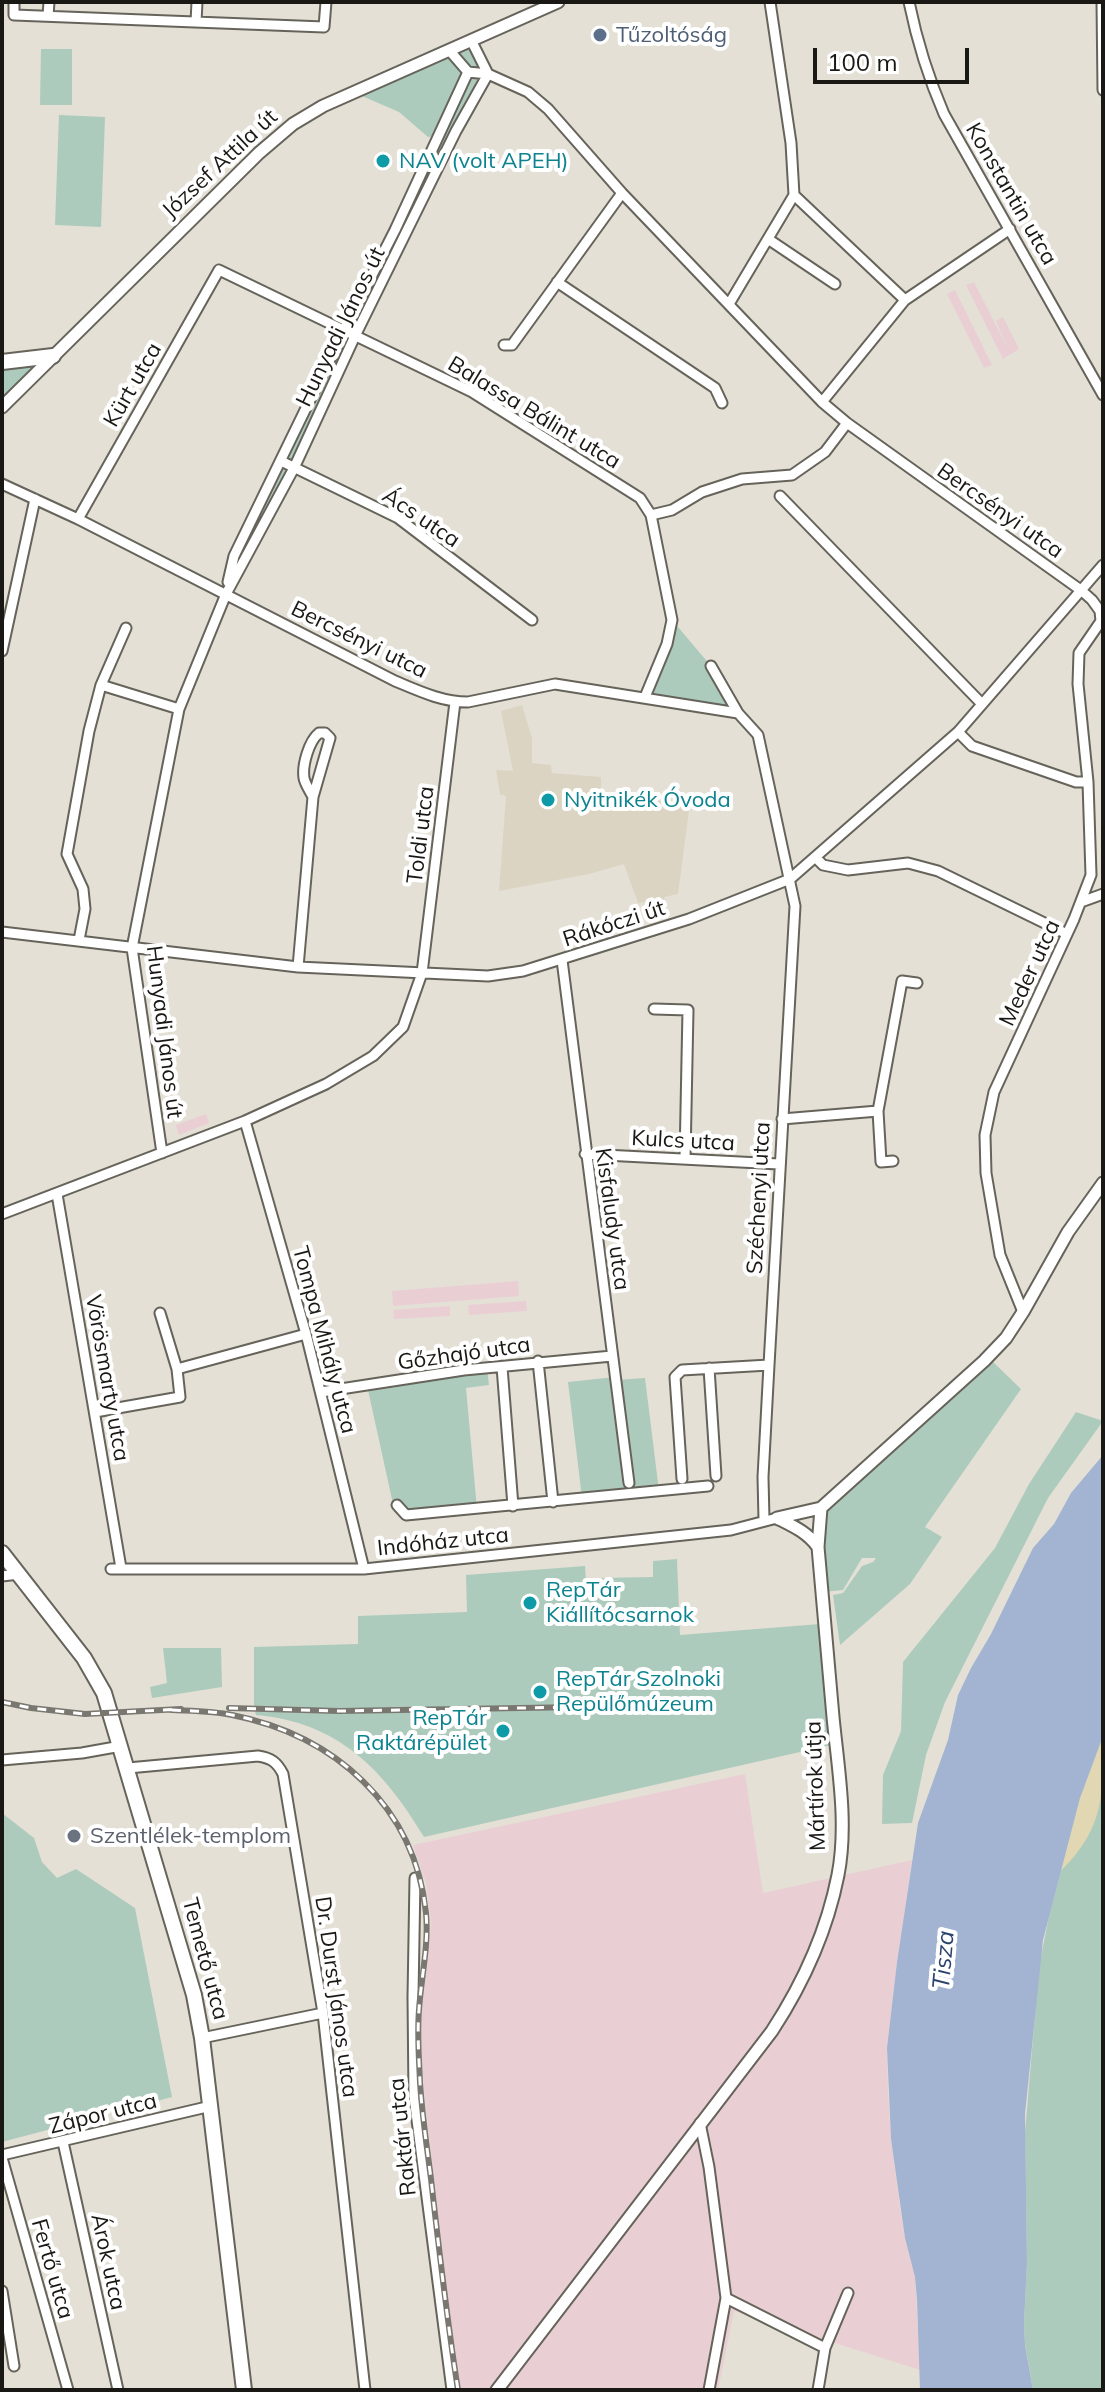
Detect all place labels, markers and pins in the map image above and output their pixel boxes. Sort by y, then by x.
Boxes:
place label: Tűzoltóság [616,22,727,48]
marker: Tűzoltóság [591,26,609,44]
place label: NAV (volt APEH) [399,148,569,174]
marker: NAV (volt APEH) [374,152,392,170]
place label: Nyitnikék Óvoda [564,787,731,813]
marker: Nyitnikék Óvoda [539,791,557,809]
place label: RepTár Kiállítócsarnok [546,1577,694,1628]
marker: RepTár Kiállítócsarnok [521,1594,539,1612]
place label: RepTár Szolnoki Repülőmúzeum [556,1666,721,1718]
marker: RepTár Szolnoki Repülőmúzeum [531,1683,549,1701]
place label: RepTár Raktárépület [356,1705,487,1756]
marker: RepTár Raktárépület [494,1722,512,1740]
place label: Szentlélek-templom [90,1823,291,1849]
marker: Szentlélek-templom [65,1827,83,1845]

